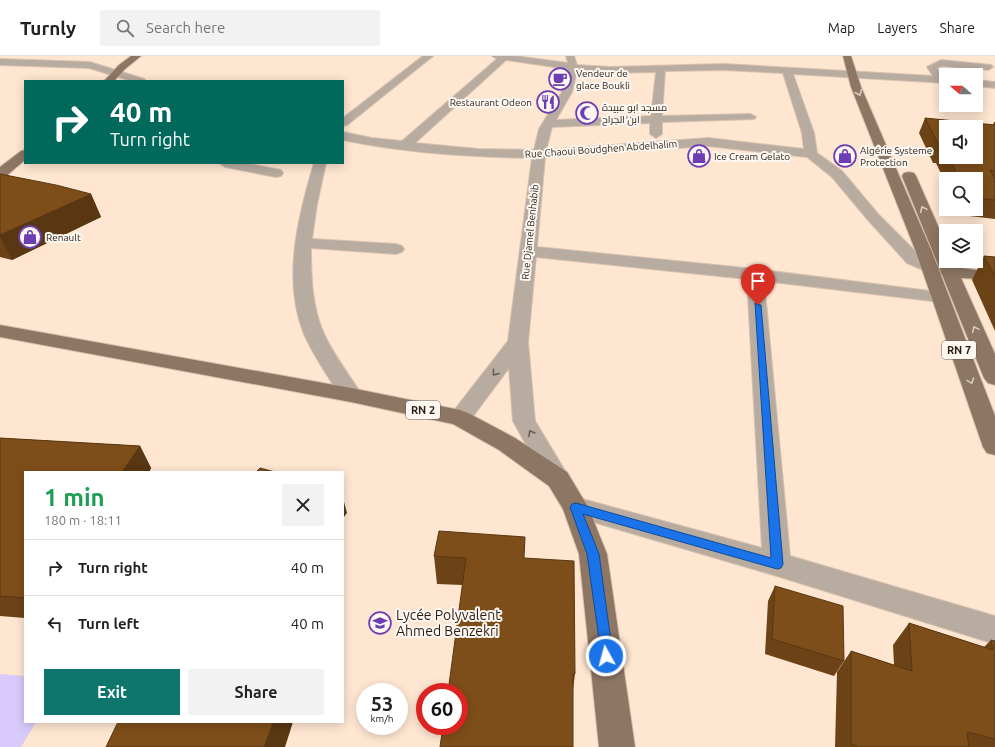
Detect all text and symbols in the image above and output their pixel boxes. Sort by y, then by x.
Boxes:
search box [100,10,380,46]
text: Turnly [20,17,76,39]
icon: search [114,17,136,39]
text: Search here [146,19,225,36]
text: Map [828,20,855,36]
text: Layers [877,20,917,36]
text: Share [939,20,975,36]
cafe icon: Vendeur de glace Boukli [547,66,573,92]
place label: Vendeur de glace Boukli [576,68,630,91]
north arrow [939,68,983,112]
map controls [939,68,983,268]
restaurant icon: Restaurant Odeon [535,89,561,115]
one-way arrow [854,89,862,97]
icon: right [44,96,96,148]
text: 40 m [110,96,172,127]
place label: Restaurant Odeon [450,97,532,108]
mosque icon: مسجد ابو عبيدة ابن الجراح [574,100,600,126]
place label: مسجد ابو عبيدة ابن الجراح [602,102,667,126]
button: sound [939,120,983,164]
text: Turn right [110,129,190,149]
street label: Rue Chaoui Boudghen Abdelhalim [524,138,678,160]
shop icon: Ice Cream Gelato [686,143,712,169]
shop icon: Algérie Systeme Protection [832,143,858,169]
place label: Algérie Systeme Protection [860,145,932,168]
place label: Ice Cream Gelato [714,151,790,162]
button: search [939,172,983,216]
street label: Rue Djamel Benhabib [520,184,541,280]
one-way arrow [920,206,928,213]
shop icon: Renault [17,224,43,250]
button: layers [939,224,983,268]
place label: Renault [46,232,81,243]
pin [741,264,775,305]
icon: arrive [747,270,769,292]
one-way arrow [972,325,980,333]
road number: RN 7 [942,341,976,359]
one-way arrow [492,368,499,375]
one-way arrow [966,377,974,384]
road number: RN 2 [406,401,440,419]
one-way arrow [529,430,536,437]
text: 1 min [44,484,105,511]
button: close [282,484,324,526]
text: 180 m · 18:11 [44,513,122,527]
icon: right [44,557,66,579]
text: Turn right [78,559,148,576]
text: 40 m [291,559,324,576]
place label: Lycée Polyvalent Ahmed Benzekri [396,607,501,639]
school or university icon: Lycée Polyvalent Ahmed Benzekri [367,610,393,636]
icon: left [44,613,66,635]
text: Turn left [78,615,139,632]
text: 40 m [291,615,324,632]
position arrow [585,635,627,677]
button: Exit [44,669,180,715]
button: Share [188,669,324,715]
speed limit sign: 60 [416,683,468,735]
text: 53 [371,692,393,715]
text: km/h [370,713,394,724]

